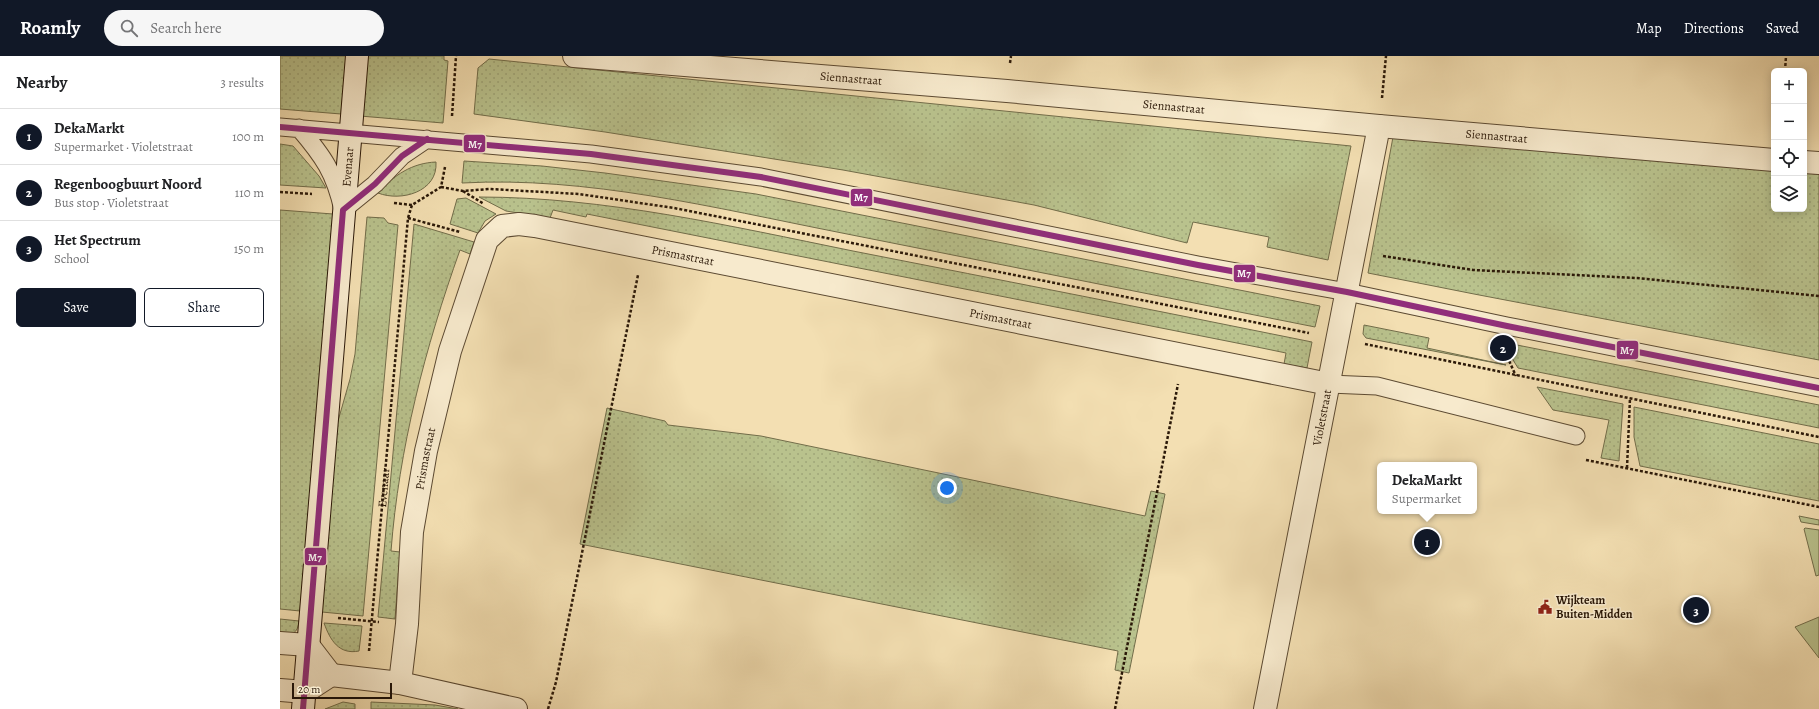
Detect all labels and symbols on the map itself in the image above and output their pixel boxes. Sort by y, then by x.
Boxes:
street label: Siennastraat [819,68,883,89]
street label: Siennastraat [1142,96,1206,118]
street label: Siennastraat [1465,125,1528,147]
line badge: M7 [463,134,486,153]
text: M7 [468,137,482,152]
street label: Evenaar [338,146,357,187]
line badge: M7 [850,188,873,207]
text: M7 [854,190,868,205]
street label: Prismastraat [650,241,715,269]
line badge: M7 [1233,264,1256,283]
text: M7 [1237,266,1251,281]
street label: Prismastraat [968,305,1033,333]
pin: 2 [1490,333,1516,363]
line badge: M7 [1616,340,1639,360]
text: M7 [1620,343,1634,358]
street label: Violetstraat [1308,388,1335,448]
street label: Prismastraat [411,426,439,491]
street label: Evenaar [374,467,393,508]
your location [937,478,957,498]
pin: 1 [1414,527,1440,557]
line badge: M7 [304,547,327,566]
text: M7 [308,550,322,565]
place label: Wijkteam Buiten-Midden [1555,592,1633,622]
pin: 3 [1683,595,1709,625]
public building icon: Wijkteam Buiten-Midden [1537,599,1553,615]
scale bar [292,681,392,700]

